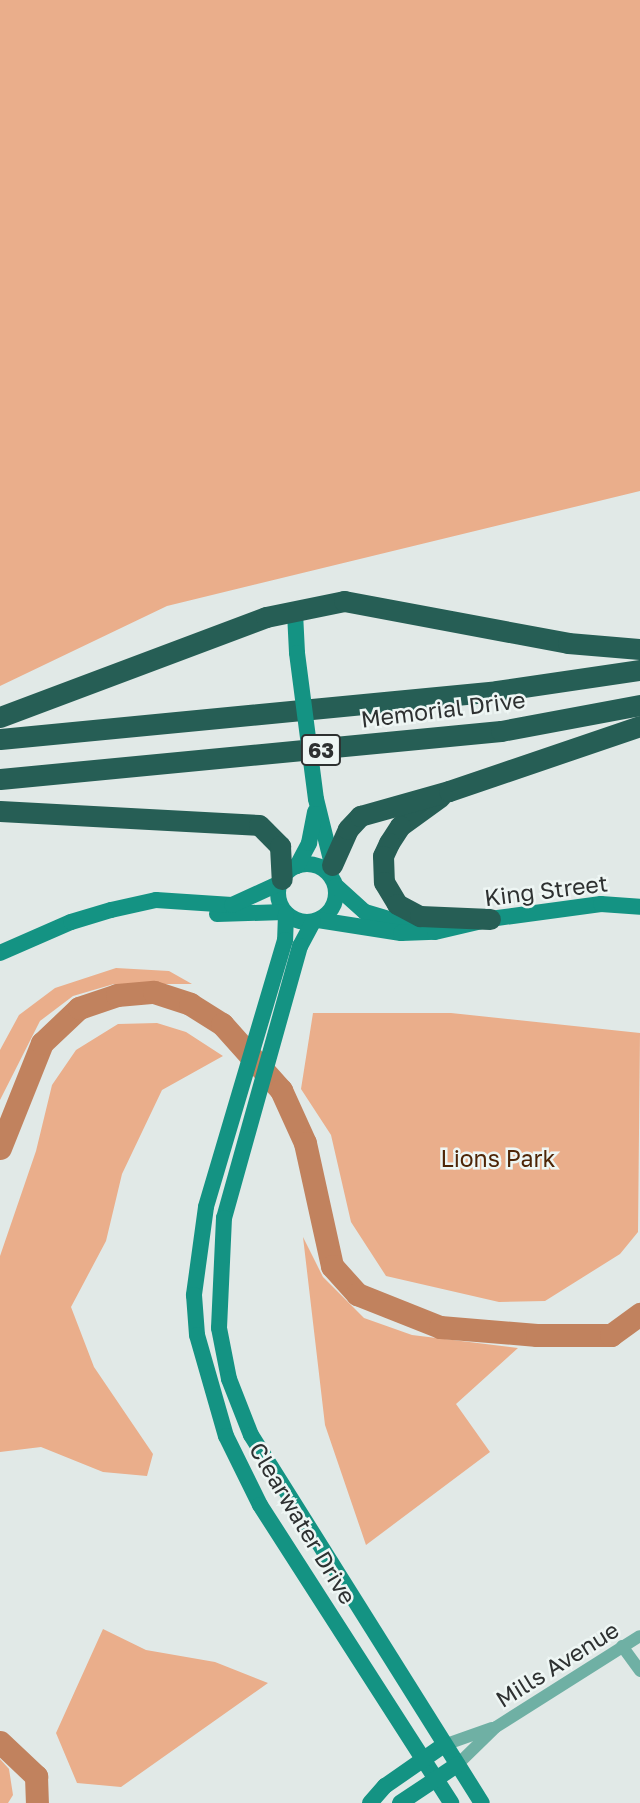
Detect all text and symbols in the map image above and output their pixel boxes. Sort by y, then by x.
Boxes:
street label: Memorial Drive [359,685,527,733]
road number: 63 [300,732,342,768]
street label: King Street [483,869,609,911]
park label: Lions Park [441,1144,555,1172]
street label: Clearwater Drive [244,1437,362,1609]
street label: Mills Avenue [490,1615,624,1713]

